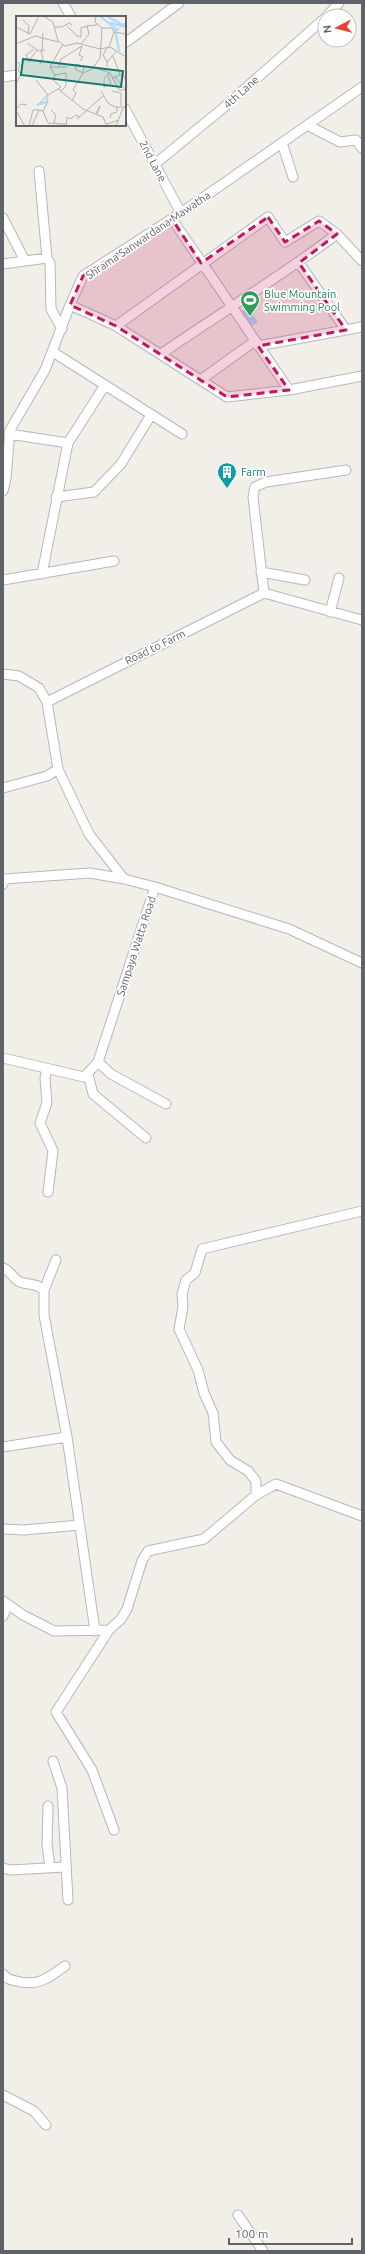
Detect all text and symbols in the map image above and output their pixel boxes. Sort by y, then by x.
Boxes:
north arrow [317,8,357,48]
inset map [16,16,126,126]
text: N [321,24,334,34]
street label: 4th Lane [221,73,261,111]
street label: 2nd Lane [137,138,169,184]
street label: Shrama Sanwardana Mawatha [83,189,213,281]
place label: Blue Mountain Swimming Pool [264,288,340,313]
sports icon: Blue Mountain Swimming Pool [239,289,261,317]
building icon: Farm [216,461,238,489]
place label: Farm [241,466,266,478]
street label: Road to Farm [123,627,187,667]
street label: Sampaya Watta Road [114,895,158,997]
scale bar [229,2220,352,2246]
text: 100 m [235,2227,268,2240]

